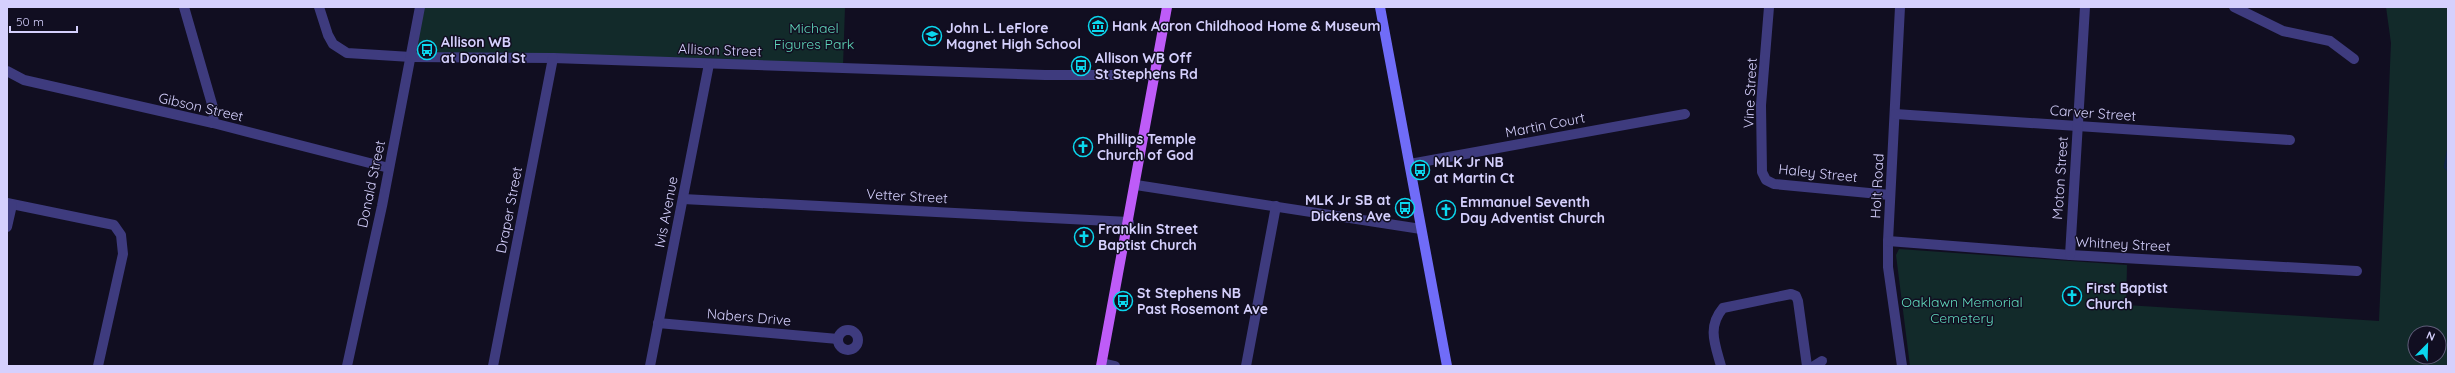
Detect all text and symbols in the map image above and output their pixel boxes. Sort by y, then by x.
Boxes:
scale bar [10,8,77,34]
text: 50 m [16,14,44,29]
museum icon: Hank Aaron Childhood Home & Museum [1087,15,1109,37]
place label: Hank Aaron Childhood Home & Museum [1112,17,1381,35]
park label: Michael Figures Park [774,19,854,53]
place label: John L. LeFlore Magnet High School [946,19,1081,53]
school or university icon: John L. LeFlore Magnet High School [921,25,943,47]
place label: Allison WB at Donald St [441,33,526,67]
bus stop icon: Allison WB at Donald St [416,39,438,61]
street label: Allison Street [678,40,762,60]
place label: Allison WB Off St Stephens Rd [1095,49,1198,83]
bus stop icon: Allison WB Off St Stephens Rd [1070,55,1092,77]
street label: Vine Street [1739,57,1761,129]
street label: Gibson Street [157,89,245,126]
street label: Carver Street [2049,101,2137,125]
street label: Martin Court [1504,108,1587,142]
place label: Phillips Temple Church of God [1097,130,1196,164]
church icon: Phillips Temple Church of God [1072,136,1094,158]
street label: Moton Street [2048,136,2072,220]
street label: Donald Street [353,138,389,229]
place label: MLK Jr NB at Martin Ct [1434,153,1515,187]
street label: Holt Road [1866,153,1888,219]
bus stop icon: MLK Jr NB at Martin Ct [1409,159,1431,181]
street label: Haley Street [1778,160,1859,186]
street label: Draper Street [492,165,526,255]
street label: Ivis Avenue [650,175,682,249]
street label: Vetter Street [866,185,949,207]
place label: MLK Jr SB at Dickens Ave [1305,191,1391,225]
place label: Emmanuel Seventh Day Adventist Church [1460,193,1605,227]
bus stop icon: MLK Jr SB at Dickens Ave [1394,197,1416,219]
church icon: Emmanuel Seventh Day Adventist Church [1435,199,1457,221]
place label: Franklin Street Baptist Church [1098,220,1198,254]
church icon: Franklin Street Baptist Church [1073,226,1095,248]
street label: Whitney Street [2075,233,2171,255]
place label: First Baptist Church [2086,279,2168,313]
place label: St Stephens NB Past Rosemont Ave [1137,284,1268,318]
church icon: First Baptist Church [2061,285,2083,307]
bus stop icon: St Stephens NB Past Rosemont Ave [1112,290,1134,312]
park label: Oaklawn Memorial Cemetery [1901,293,2023,327]
street label: Nabers Drive [706,304,792,330]
north arrow [2407,325,2447,365]
text: N [2424,328,2437,344]

